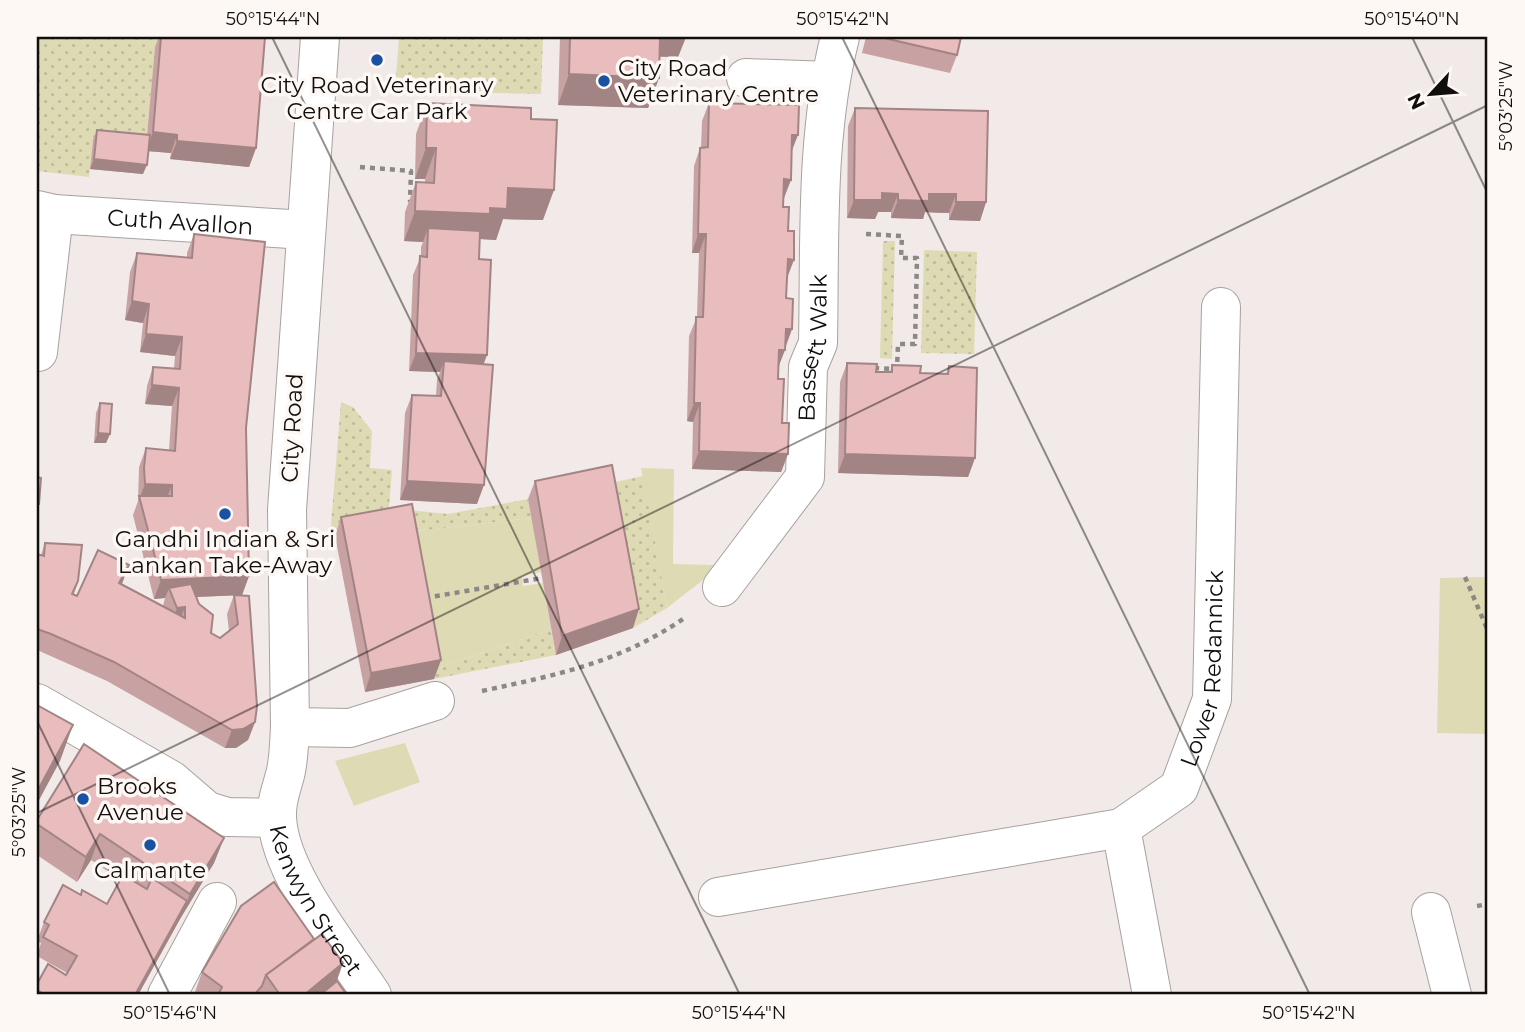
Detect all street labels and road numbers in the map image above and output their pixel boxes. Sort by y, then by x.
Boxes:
street label: Cuth Avallon [106,203,254,241]
street label: Bassett Walk [793,274,833,422]
street label: City Road [275,373,309,483]
street label: Lower Redannick [1174,570,1229,771]
street label: Kenwyn Street [264,822,368,981]

